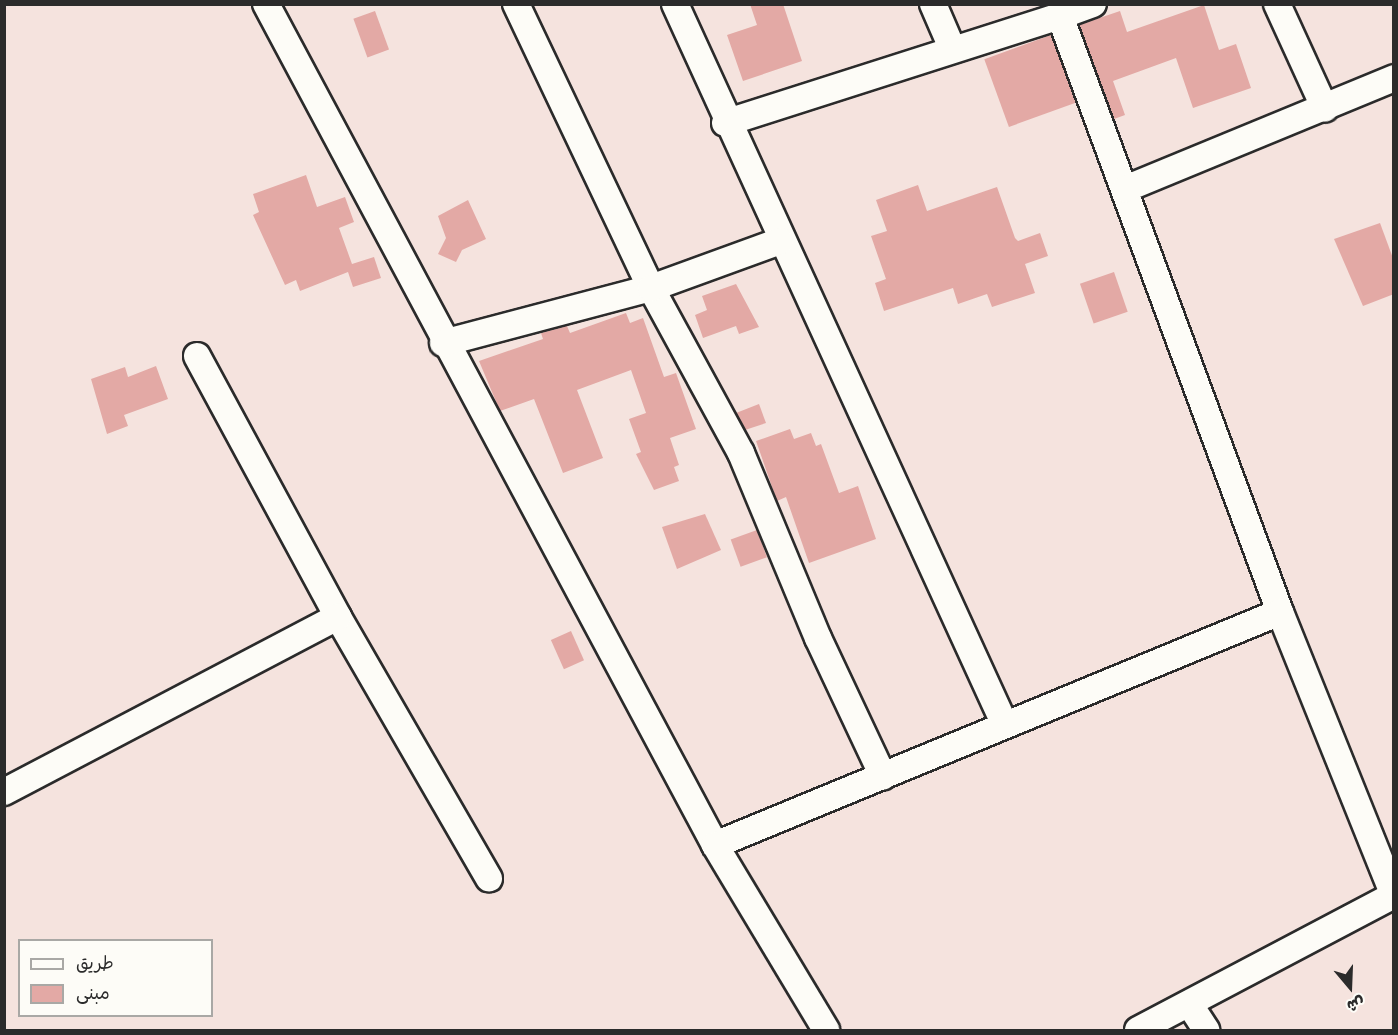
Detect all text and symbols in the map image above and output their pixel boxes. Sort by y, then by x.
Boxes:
legend [18,939,213,1017]
text: طريق [76,952,114,974]
north arrow [1320,957,1380,1017]
text: مبنى [76,982,110,1004]
text: ش [1345,993,1367,1016]

